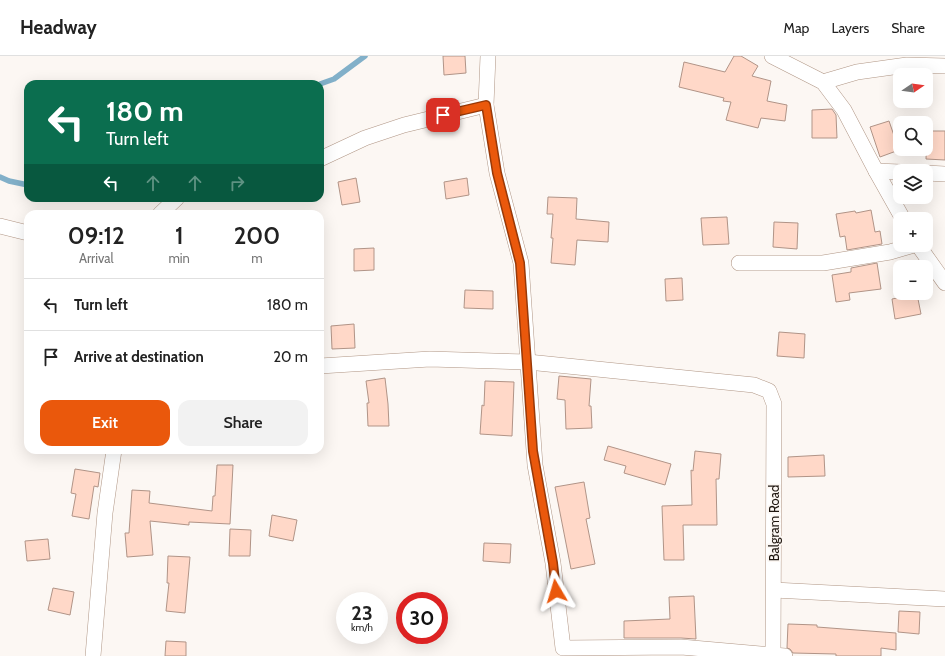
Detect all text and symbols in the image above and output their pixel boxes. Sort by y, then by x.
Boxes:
text: Headway [20,16,97,39]
text: Map [784,19,809,37]
text: Layers [831,19,869,37]
text: Share [891,19,925,37]
north arrow [893,68,933,108]
map controls [893,68,933,300]
text: 180 m [106,94,184,128]
icon: left [40,96,92,148]
pin [426,98,460,132]
icon: arrive [432,104,454,126]
button: search [893,116,933,156]
text: Turn left [106,128,169,150]
button: layers [893,164,933,204]
icon: left [100,172,122,194]
icon: ahead [142,172,164,194]
icon: ahead [184,172,206,194]
icon: right [226,172,248,194]
button: + [893,212,933,252]
text: 09:12 [68,221,125,250]
text: 1 [175,221,183,250]
text: 200 [234,221,280,250]
text: Arrival [79,250,114,266]
text: min [168,250,190,266]
text: m [251,250,263,266]
button: − [893,260,933,300]
icon: left [40,294,62,316]
text: Turn left [74,296,128,314]
text: 180 m [267,296,308,314]
icon: arrive [40,346,62,368]
text: Arrive at destination [74,348,204,366]
text: 20 m [273,348,308,366]
button: Exit [40,400,170,446]
button: Share [178,400,308,446]
street label: Balgram Road [766,485,782,561]
position arrow [535,570,577,612]
speed limit sign: 30 [396,592,448,644]
text: 23 [351,601,373,625]
text: km/h [351,621,373,634]

